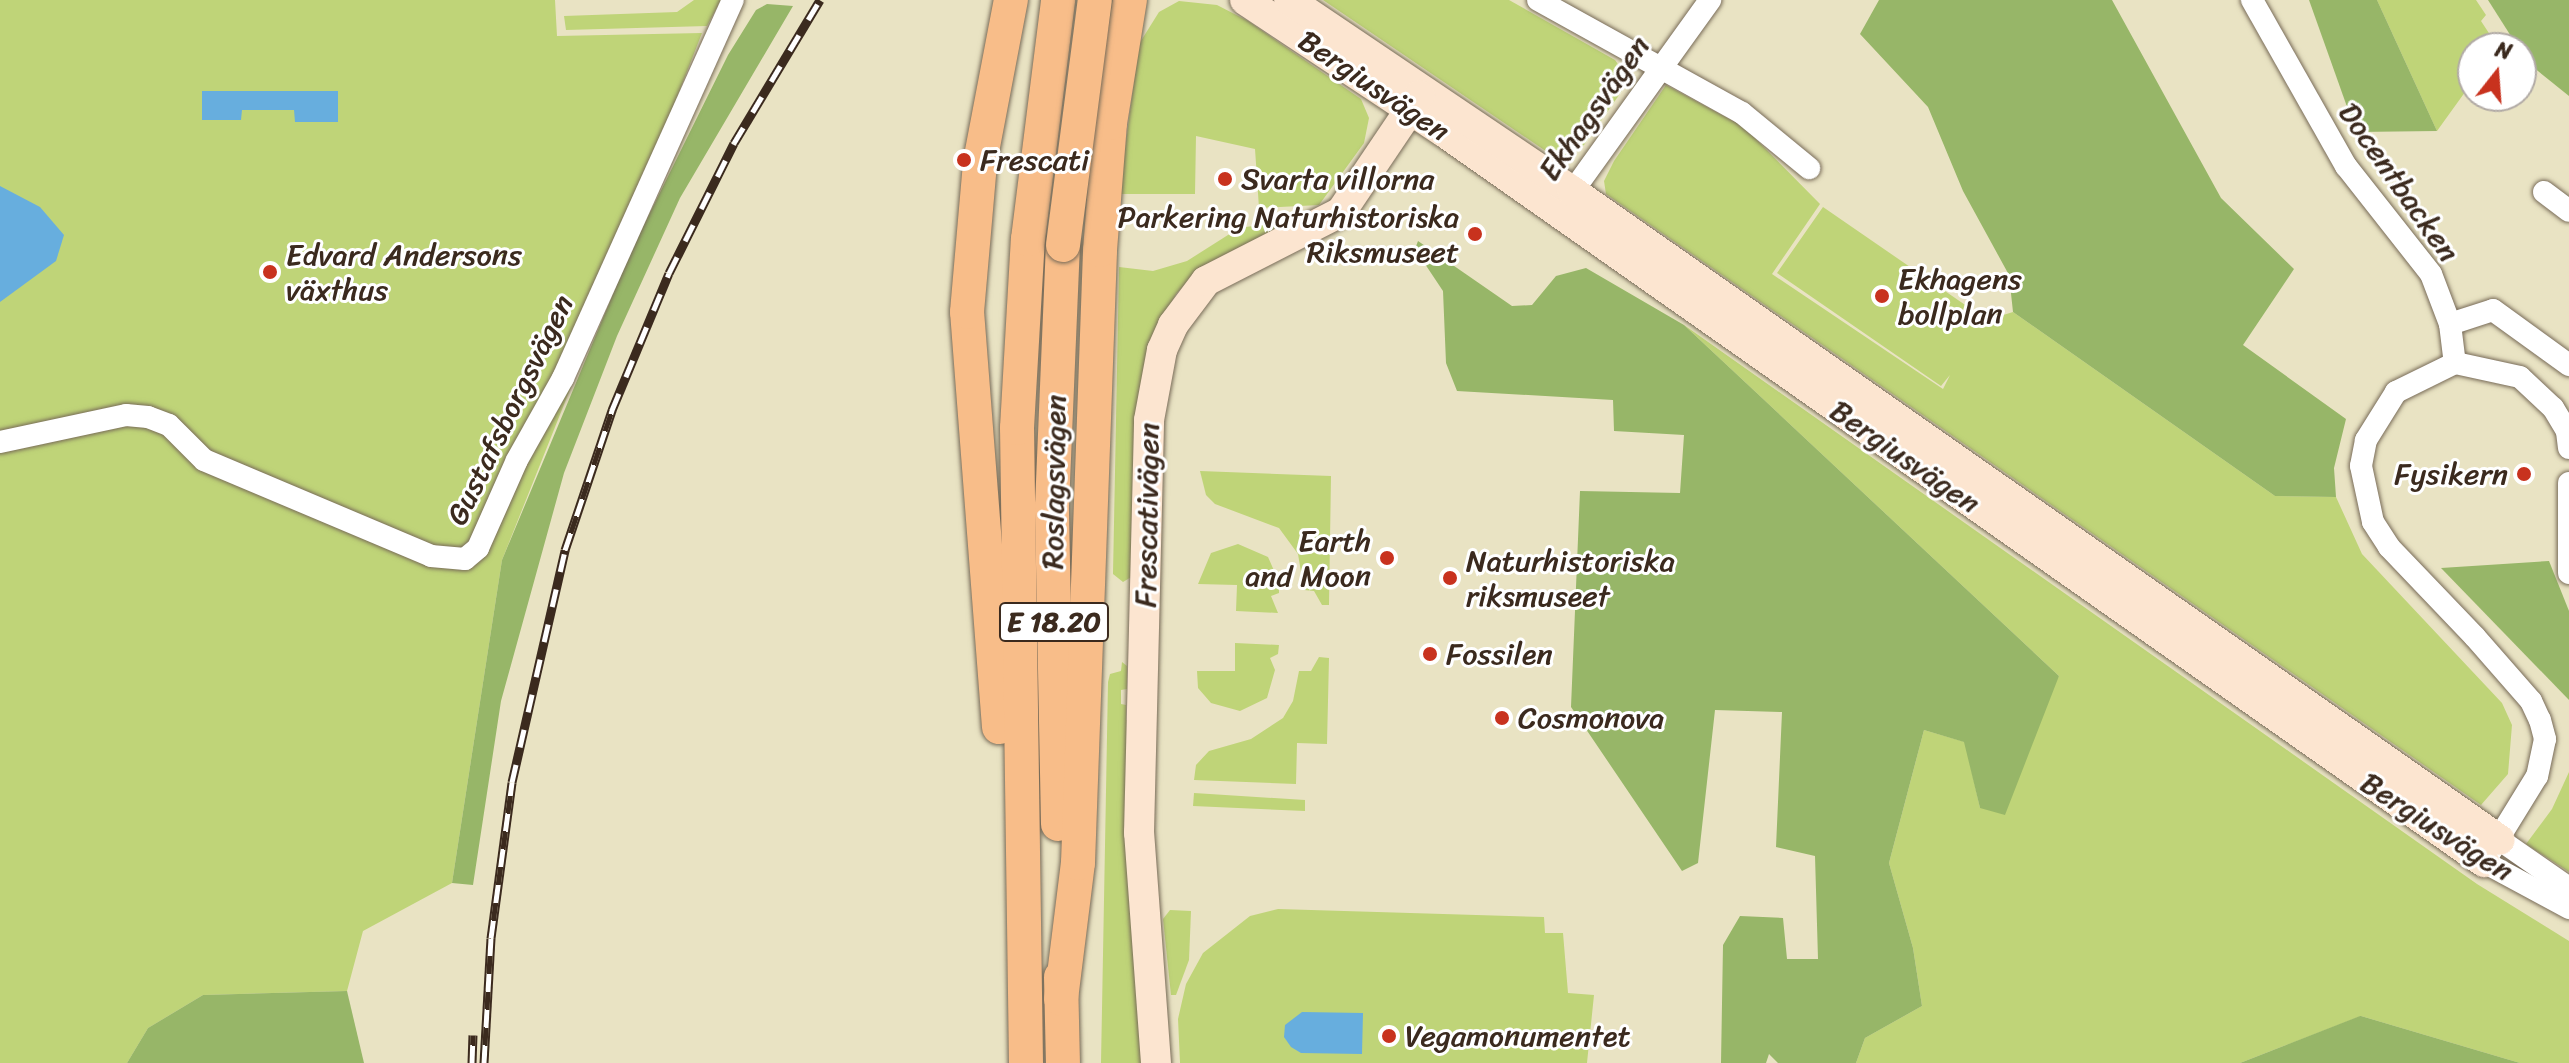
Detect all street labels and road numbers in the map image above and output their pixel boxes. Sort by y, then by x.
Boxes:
street label: Bergiusvägen [1292,22,1456,150]
street label: Ekhagsvägen [1531,29,1657,187]
street label: Docentbacken [2331,96,2467,268]
street label: Gustafsborgsvägen [439,289,581,531]
street label: Bergiusvägen [1823,392,1987,522]
street label: Roslagsvägen [1034,394,1074,570]
street label: Frescativägen [1127,422,1167,608]
road number: E 18.20 [998,598,1110,646]
street label: Bergiusvägen [2354,764,2520,890]

